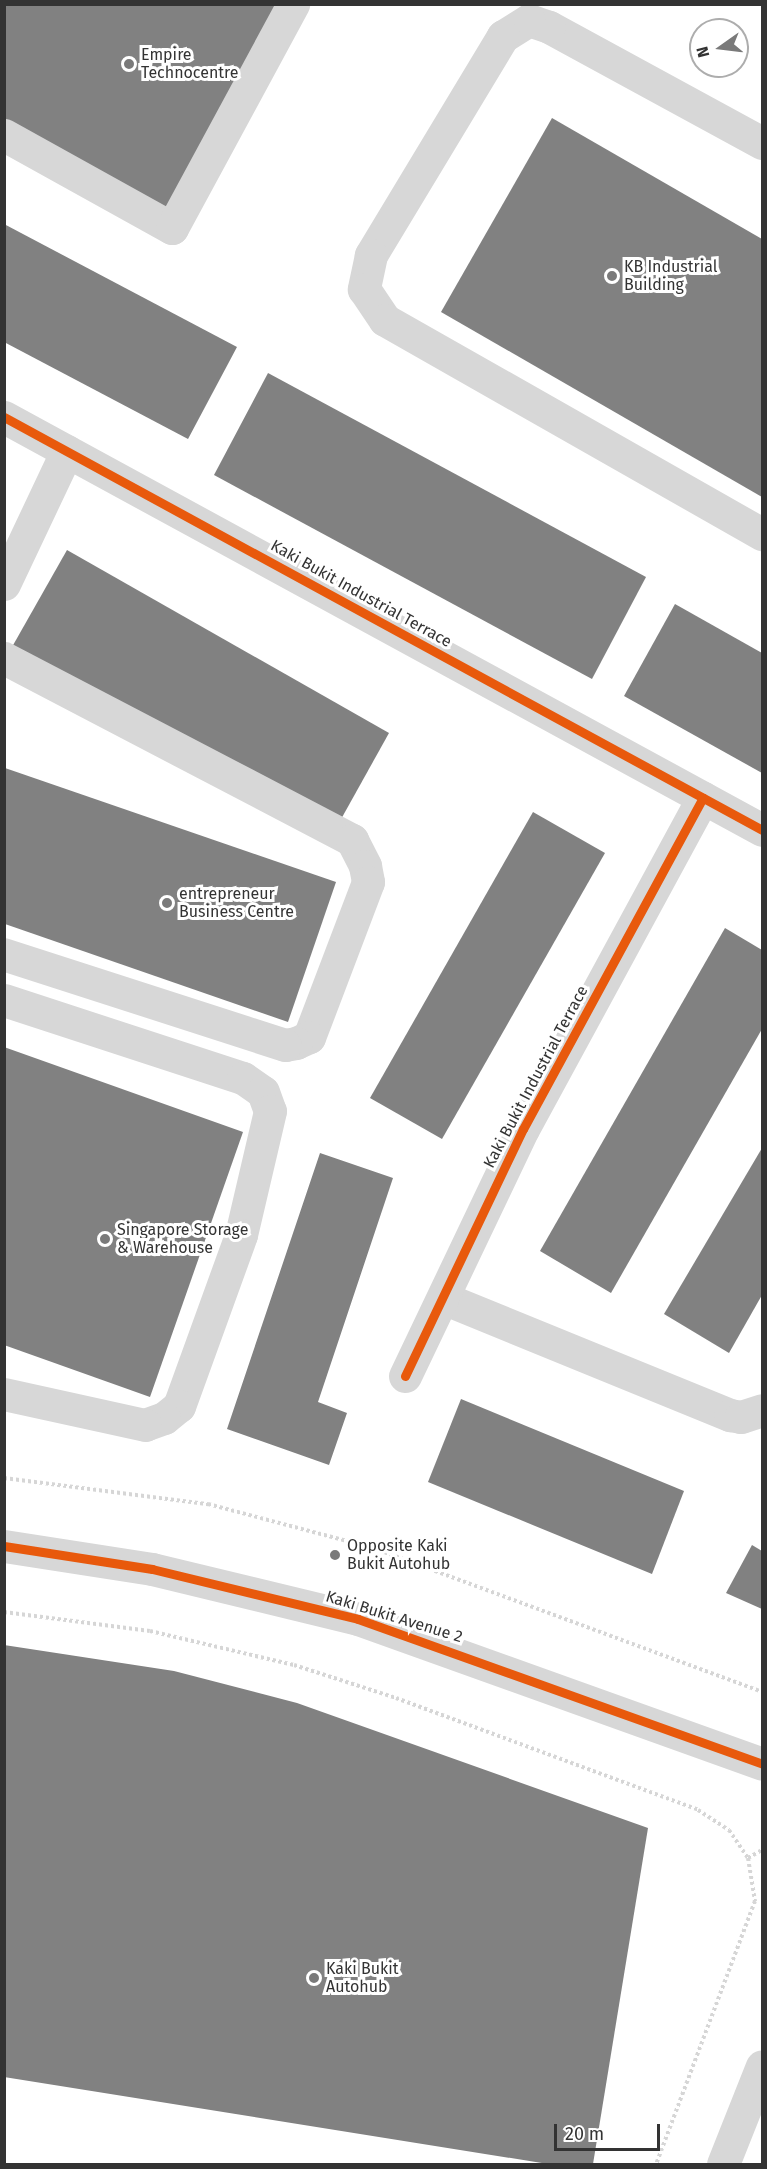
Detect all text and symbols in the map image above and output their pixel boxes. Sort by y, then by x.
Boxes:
north arrow [689,18,749,78]
place label: Empire Technocentre [141,45,238,83]
text: N [692,45,713,59]
marker: Empire Technocentre [122,57,136,71]
place label: KB Industrial Building [624,257,718,295]
marker: KB Industrial Building [605,269,619,283]
street label: Kaki Bukit Industrial Terrace [267,536,455,652]
place label: entrepreneur Business Centre [179,884,294,922]
marker: entrepreneur Business Centre [160,896,174,910]
street label: Kaki Bukit Industrial Terrace [480,983,592,1171]
place label: Singapore Storage & Warehouse [117,1220,248,1258]
marker: Singapore Storage & Warehouse [98,1232,112,1246]
place label: Opposite Kaki Bukit Autohub [347,1536,450,1574]
marker: Opposite Kaki Bukit Autohub [328,1548,342,1562]
street label: Kaki Bukit Avenue 2 [323,1587,465,1647]
place label: Kaki Bukit Autohub [326,1959,398,1997]
marker: Kaki Bukit Autohub [307,1971,321,1985]
scale bar [557,2112,664,2150]
text: 20 m [565,2123,604,2145]

